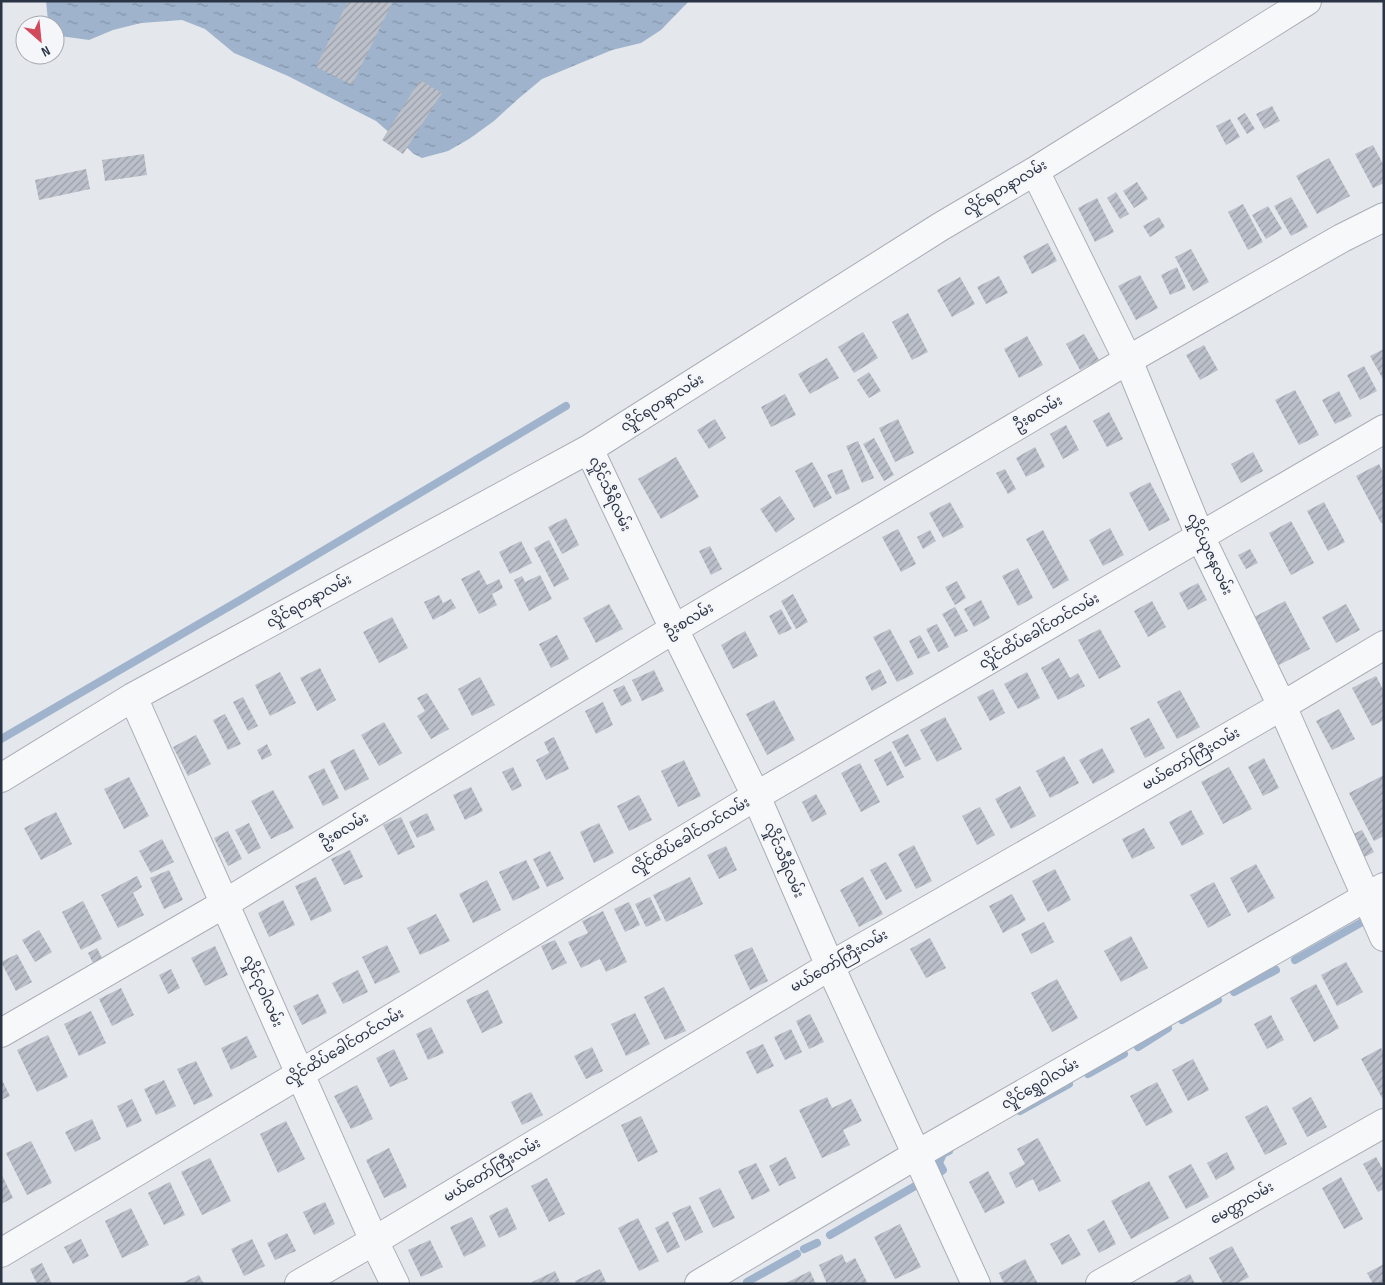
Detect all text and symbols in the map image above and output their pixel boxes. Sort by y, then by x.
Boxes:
north arrow [15,15,65,65]
text: N [38,42,53,60]
street label: လှိုင်ရတနာလမ်း [959,155,1051,222]
street label: လှိုင်ရတနာလမ်း [616,369,708,438]
street label: ဦးစလမ်း [1010,390,1067,437]
street label: လှိုင်သီရိလမ်း [583,453,637,535]
street label: လှိုင်ယုဇနလမ်း [1181,510,1238,599]
street label: လှိုင်ရတနာလမ်း [263,569,356,634]
street label: လှိုင်ထိပ်ခေါင်တင်လမ်း [975,588,1104,675]
street label: ဦးစလမ်း [661,597,718,644]
street label: မယ်တော်ကြီးလမ်း [1138,722,1244,796]
street label: လှိုင်ထိပ်ခေါင်တင်လမ်း [626,792,754,881]
street label: ဦးစလမ်း [316,807,373,854]
street label: လှိုင်သီရိလမ်း [758,819,809,901]
street label: မယ်တော်ကြီးလမ်း [786,924,892,998]
street label: လှိုင်ငုဝါလမ်း [237,951,288,1031]
street label: လှိုင်ထိပ်ခေါင်တင်လမ်း [280,1003,408,1092]
street label: လှိုင်ရွှေဝါလမ်း [997,1053,1083,1116]
street label: မယ်တော်ကြီးလမ်း [440,1133,545,1208]
street label: မေတ္တာလမ်း [1206,1176,1278,1231]

